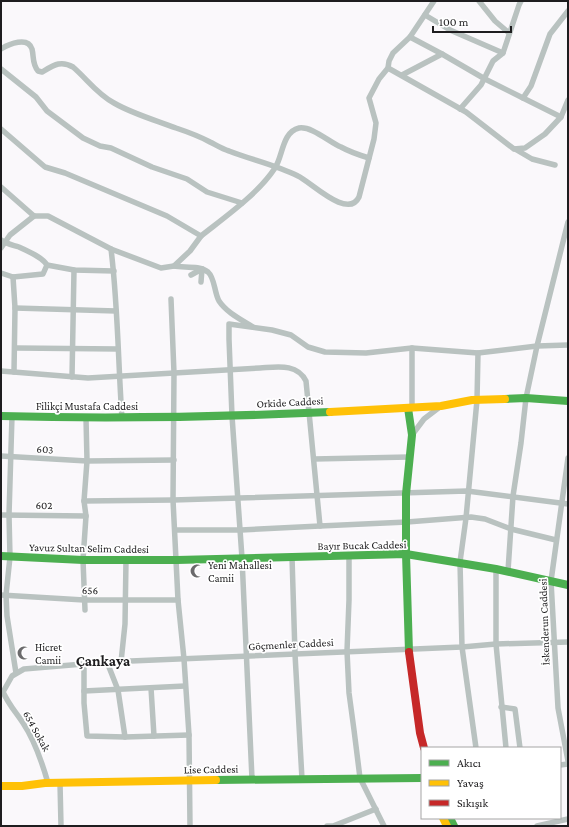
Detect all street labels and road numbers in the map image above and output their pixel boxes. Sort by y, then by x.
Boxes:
street label: Orkide Caddesi [256,394,324,410]
street label: Filikçi Mustafa Caddesi [36,400,138,413]
street label: 603 [36,443,54,455]
street label: 602 [35,499,53,511]
street label: Bayır Bucak Caddesi [317,538,407,553]
street label: Yavuz Sultan Selim Caddesi [29,541,149,555]
street label: İskenderun Caddesi [536,578,552,666]
street label: 656 [82,584,98,596]
street label: Göçmenler Caddesi [248,636,334,653]
street label: 654 Sokak [21,709,53,754]
street label: Lise Caddesi [184,763,239,775]

